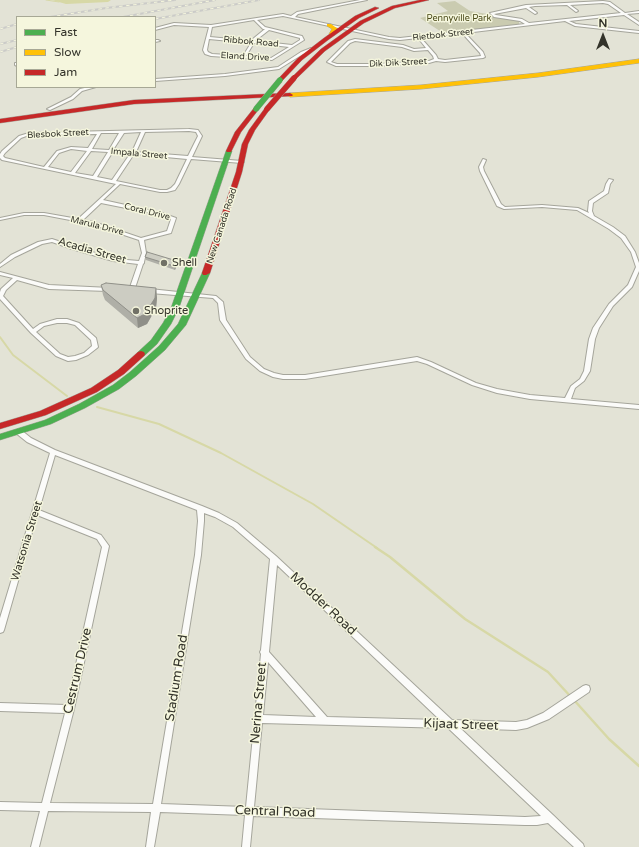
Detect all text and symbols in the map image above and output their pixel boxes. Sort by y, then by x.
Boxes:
park label: Pennyville Park [427,14,491,24]
legend [16,16,156,88]
north arrow [583,16,623,56]
text: N [599,17,607,30]
text: Fast [54,25,77,39]
street label: Rietbok Street [412,26,474,44]
street label: Ribbok Road [223,34,279,50]
text: Slow [54,45,81,59]
street label: Eland Drive [220,50,270,64]
street label: Dik Dik Street [369,56,427,70]
text: Jam [54,65,77,79]
street label: Blesbok Street [27,127,89,141]
street label: Impala Street [110,146,168,162]
street label: New Canada Road [205,187,239,265]
street label: Coral Drive [123,201,171,223]
street label: Marula Drive [69,214,125,238]
street label: Acadia Street [56,235,128,267]
place label: Shell [172,256,197,270]
marker: Shell [159,258,169,268]
place label: Shoprite [144,304,188,318]
marker: Shoprite [131,306,141,316]
street label: Watsonia Street [9,499,45,583]
street label: Modder Road [287,569,359,639]
street label: Cestrum Drive [61,627,95,715]
street label: Stadium Road [162,634,192,722]
street label: Nerina Street [248,662,270,744]
street label: Kijaat Street [423,716,499,734]
street label: Central Road [235,803,315,821]

